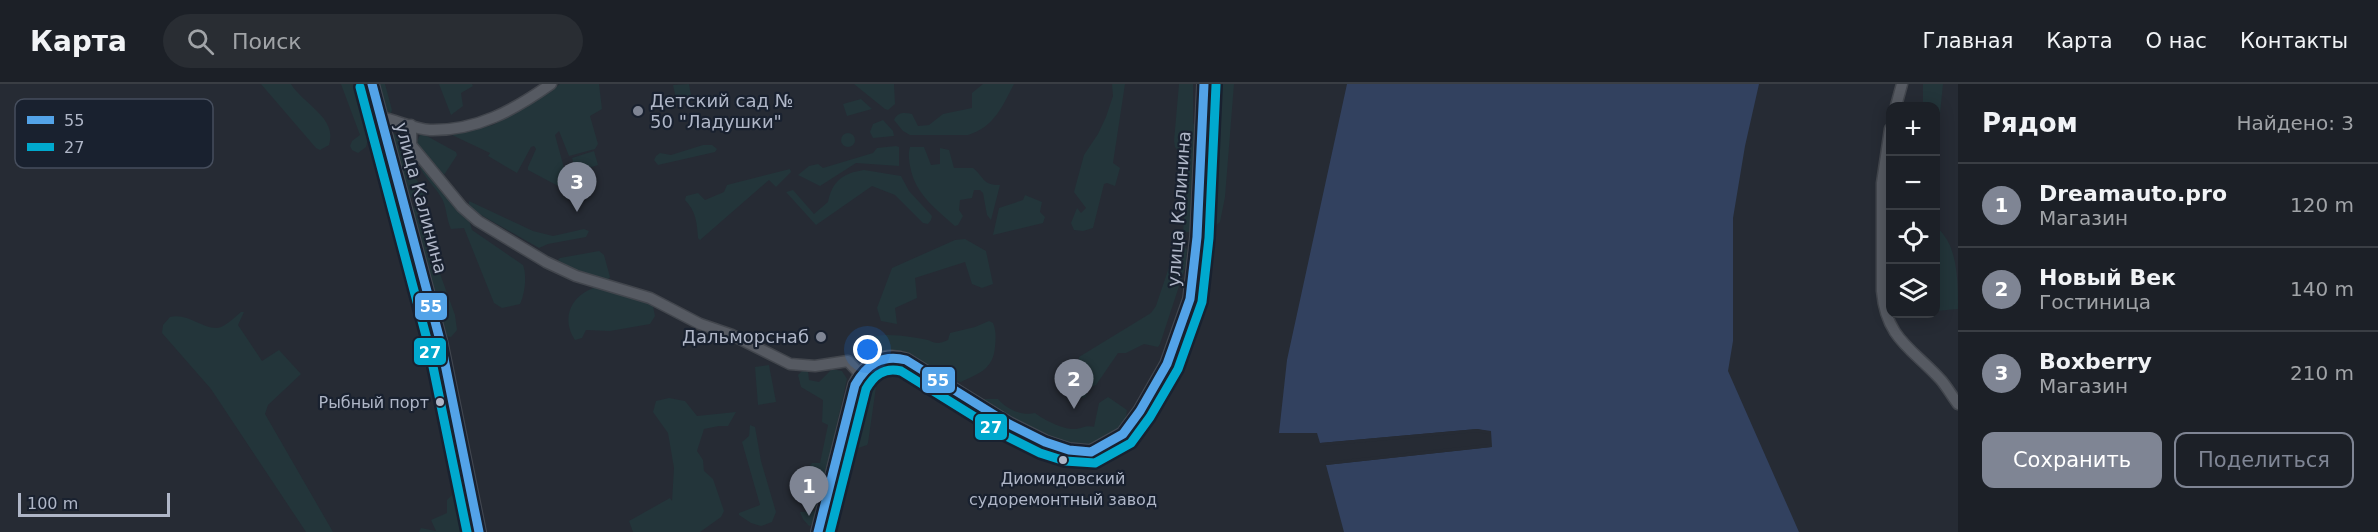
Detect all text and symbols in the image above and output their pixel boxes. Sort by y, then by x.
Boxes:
search box [163,14,583,68]
text: Карта [30,25,127,58]
icon: search [184,25,217,58]
text: Поиск [232,29,302,54]
text: Главная [1923,29,2013,53]
text: Карта [2046,29,2113,53]
text: О нас [2146,29,2207,53]
text: Контакты [2240,29,2348,53]
place label: Детский сад № 50 "Ладушки" [650,90,793,132]
legend [15,99,213,168]
map controls [1886,102,1940,318]
button: + [1886,102,1940,156]
marker: Детский сад № 50 "Ладушки" [631,104,645,118]
text: Рядом [1982,108,2078,138]
text: 55 [64,111,84,130]
text: Найдено: 3 [2236,111,2354,135]
street label: улица Калинина [391,120,452,276]
street label: улица Калинина [1163,130,1194,288]
text: 27 [64,138,84,157]
button: − [1886,156,1940,210]
pin: 3 [558,162,596,212]
text: Dreamauto.pro [2039,181,2227,206]
text: 1 [1995,193,2008,217]
text: 120 m [2290,193,2354,217]
text: Магазин [2039,206,2128,230]
button: locate [1886,210,1940,264]
button: layers [1886,264,1940,318]
text: Новый Век [2039,265,2176,290]
text: 2 [1995,277,2008,301]
text: 140 m [2290,277,2354,301]
text: Гостиница [2039,290,2151,314]
line badge: 55 [414,292,448,321]
text: 55 [420,297,442,316]
place label: Дальморснаб [682,326,809,347]
marker: Дальморснаб [814,330,828,344]
your location [853,335,882,364]
line badge: 27 [413,337,447,366]
text: 27 [419,343,441,362]
text: Boxberry [2039,349,2152,374]
pin: 2 [1054,360,1094,409]
text: 3 [1995,361,2008,385]
text: 210 m [2290,361,2354,385]
line badge: 55 [921,366,956,394]
text: 55 [927,371,949,390]
text: Магазин [2039,374,2128,398]
place label: Рыбный порт [319,393,429,412]
marker: Рыбный порт [434,396,446,408]
line badge: 27 [974,413,1008,441]
text: 27 [980,418,1002,437]
button: Сохранить [1982,432,2162,488]
button: Поделиться [2174,432,2354,488]
marker: Диомидовский судоремонтный завод [1057,454,1069,466]
pin: 1 [790,466,828,516]
place label: Диомидовский судоремонтный завод [969,469,1157,509]
scale bar [18,490,170,518]
text: 100 m [27,494,78,513]

